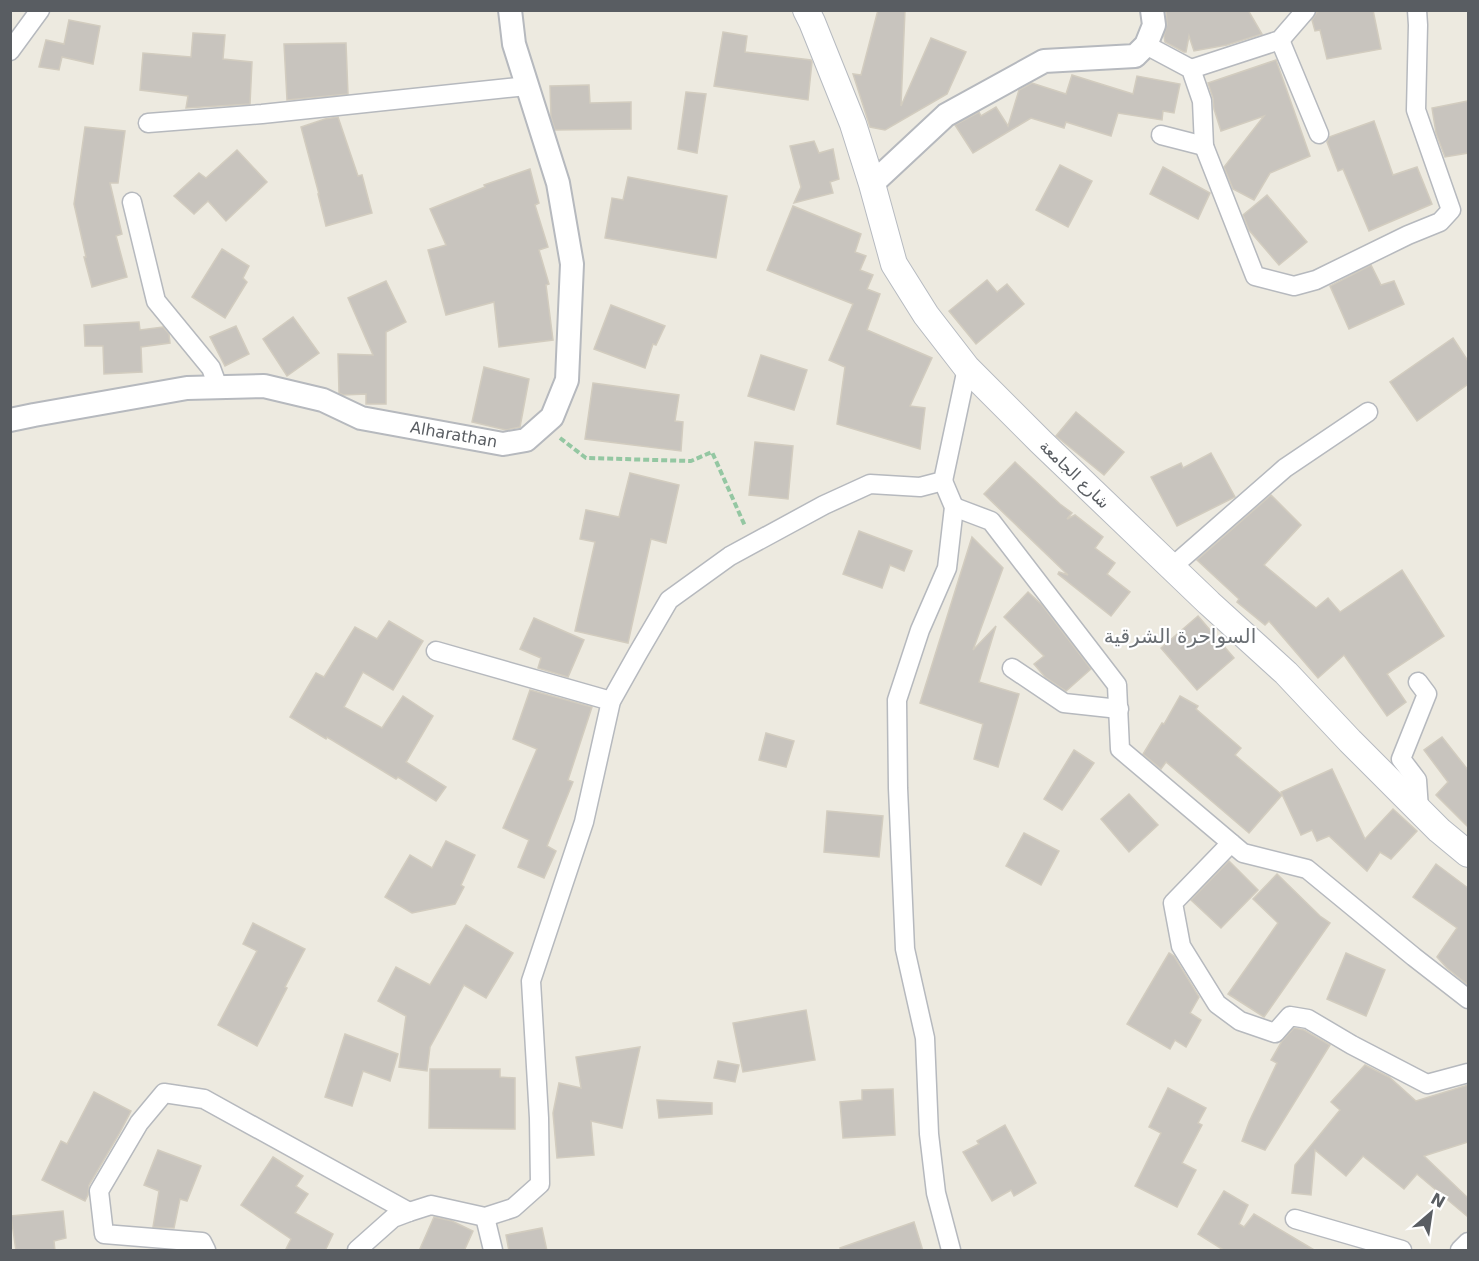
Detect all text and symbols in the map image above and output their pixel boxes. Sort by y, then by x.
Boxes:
street label: Alharathan [409,417,499,451]
street label: شارع الجامعة [1035,436,1114,513]
district label: السواحرة الشرقية [1104,624,1256,648]
north arrow [1401,1183,1461,1243]
text: N [1428,1189,1448,1212]

